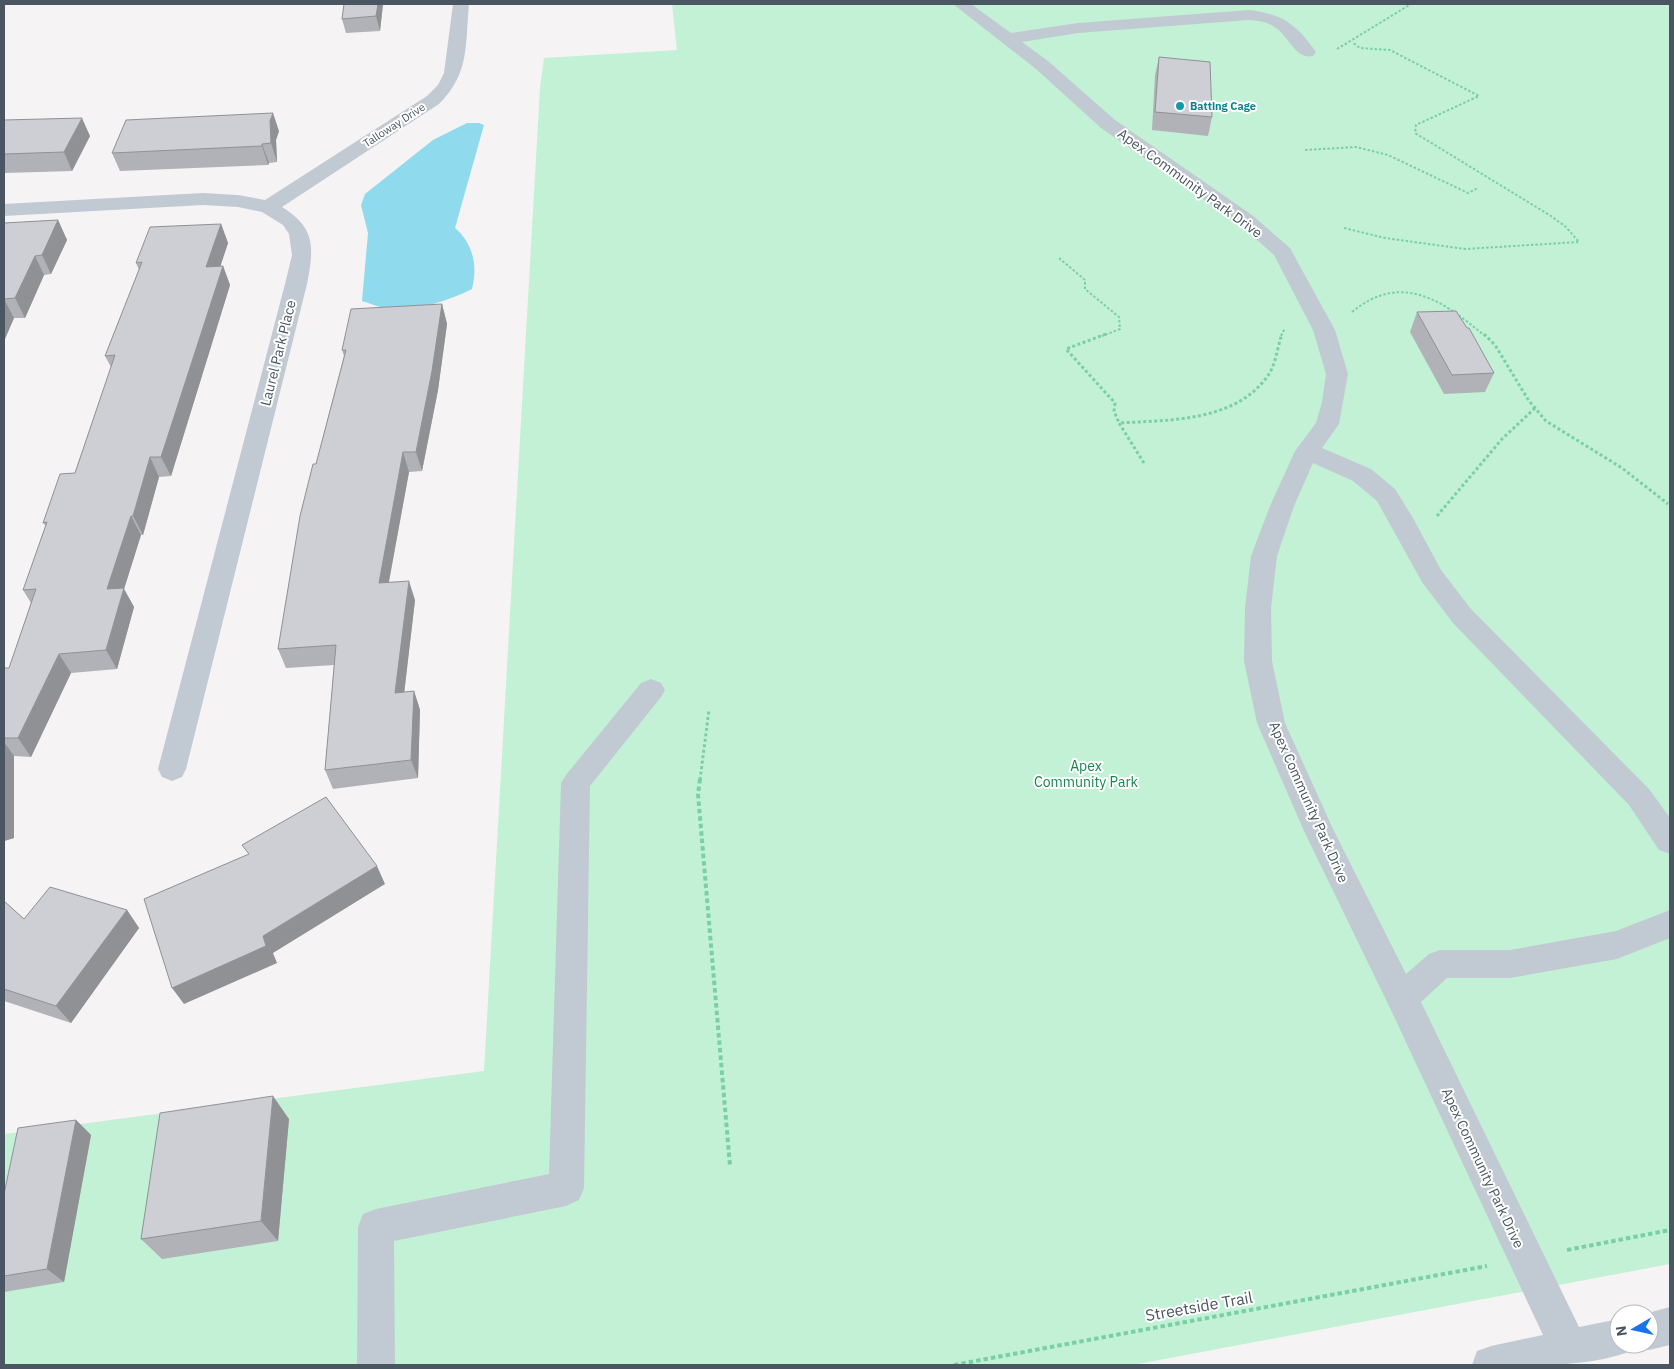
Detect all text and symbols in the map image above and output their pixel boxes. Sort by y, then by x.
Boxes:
place label: Batting Cage [1190,99,1256,113]
street label: Talloway Drive [360,100,428,150]
marker: Batting Cage [1174,100,1186,112]
street label: Apex Community Park Drive [1114,124,1266,242]
street label: Laurel Park Place [256,298,300,408]
street label: Apex Community Park Drive [1265,719,1353,886]
park label: Apex Community Park [1034,757,1139,791]
street label: Apex Community Park Drive [1438,1085,1528,1251]
street label: Streetside Trail [1144,1287,1254,1325]
north arrow [1609,1304,1659,1354]
text: N [1611,1325,1631,1337]

